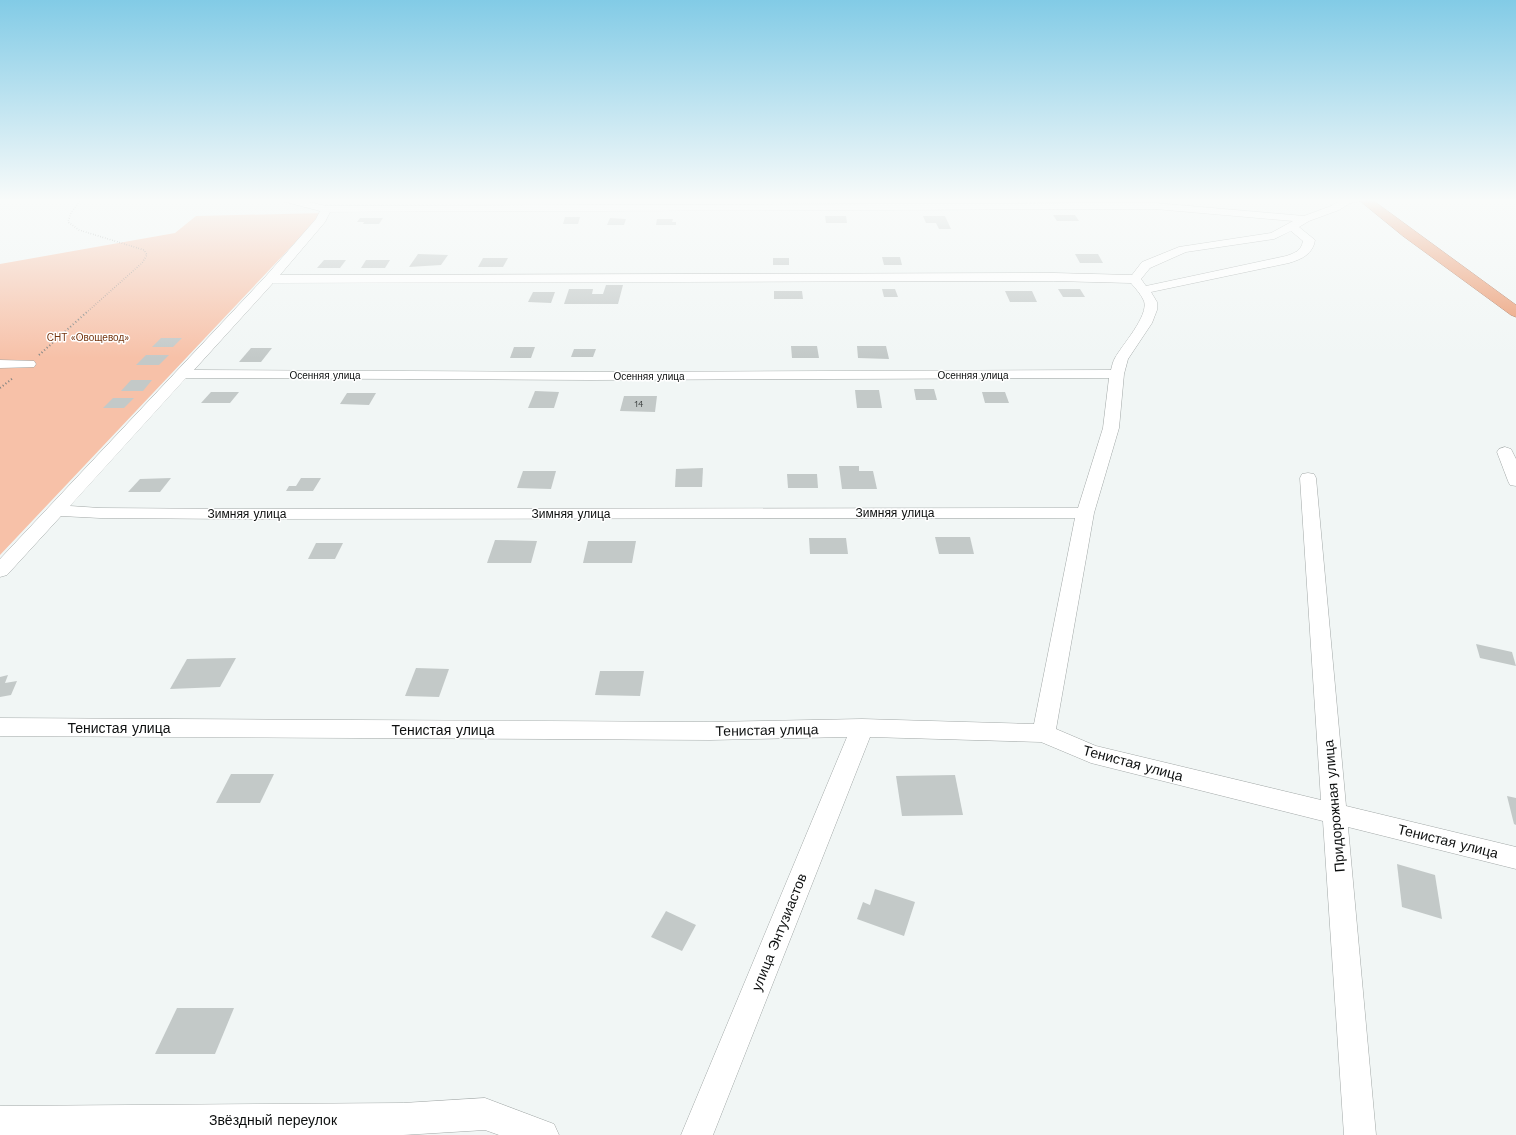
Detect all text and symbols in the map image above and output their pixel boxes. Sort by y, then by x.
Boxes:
park label: СНТ «Овощевод» [47,332,129,343]
street label: Осенняя улица [289,370,361,381]
street label: Осенняя улица [937,370,1009,381]
street label: Осенняя улица [613,371,685,382]
house number: 14 [634,399,644,409]
street label: Зимняя улица [856,506,935,520]
street label: Зимняя улица [208,507,287,521]
street label: Зимняя улица [532,507,611,521]
street label: Тенистая улица [68,720,171,736]
street label: Тенистая улица [715,721,819,739]
street label: Тенистая улица [392,722,495,738]
street label: Придорожная улица [1320,739,1348,873]
street label: Тенистая улица [1081,742,1185,784]
street label: Тенистая улица [1396,821,1500,861]
street label: улица Энтузиастов [748,871,810,993]
street label: Звёздный переулок [209,1112,338,1128]

